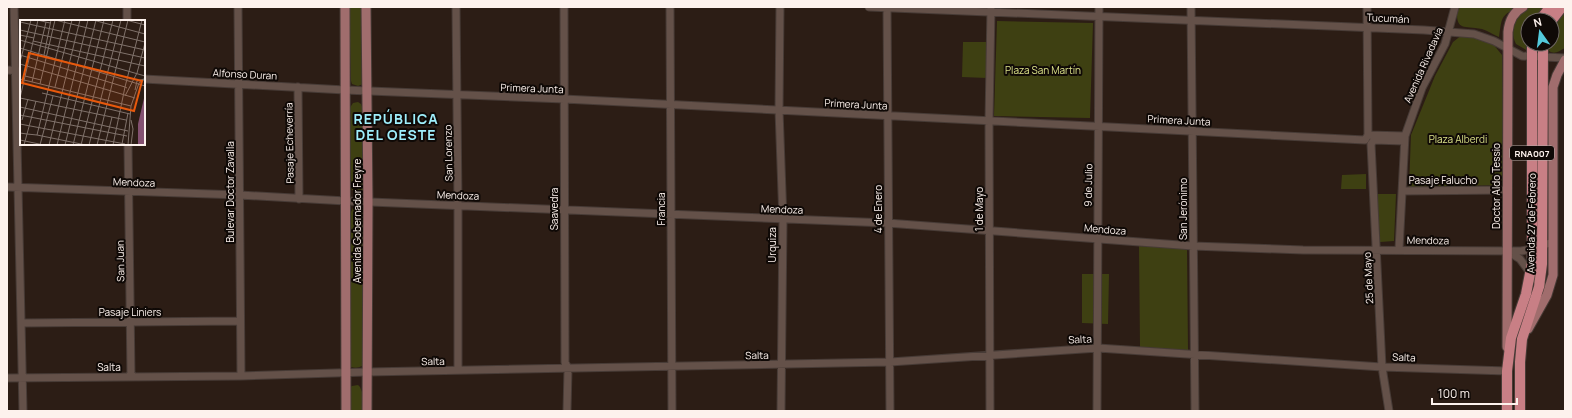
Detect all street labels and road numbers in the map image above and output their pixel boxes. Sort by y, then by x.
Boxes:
street label: Tucumán [1366,10,1410,26]
street label: Avenida Rivadavia [1400,25,1446,105]
street label: Alfonso Duran [212,65,278,83]
street label: Primera Junta [500,80,564,96]
street label: Primera Junta [824,95,888,113]
street label: Pasaje Echeverría [281,102,297,184]
street label: Primera Junta [1147,111,1211,129]
street label: San Lorenzo [441,124,455,181]
street label: Bulevar Doctor Zavalla [223,141,237,243]
street label: Doctor Aldo Tessio [1489,143,1503,229]
road number: RNA007 [1510,146,1554,160]
street label: Avenida Gobernador Freyre [350,159,364,283]
street label: 9 de Julio [1081,163,1095,207]
street label: Pasaje Falucho [1409,173,1477,187]
street label: Avenida 27 de Febrero [1523,173,1539,273]
street label: Mendoza [113,174,155,190]
street label: San Jerónimo [1176,178,1190,240]
street label: 4 de Enero [871,185,885,233]
street label: Mendoza [437,187,479,203]
street label: 1 de Mayo [972,187,986,231]
street label: Saavedra [547,188,561,230]
street label: Francia [654,192,668,226]
street label: Mendoza [761,201,803,217]
street label: Mendoza [1083,220,1127,238]
street label: Urquiza [765,227,779,263]
street label: Mendoza [1407,233,1449,247]
street label: San Juan [113,240,127,282]
street label: 25 de Mayo [1360,252,1376,304]
street label: Pasaje Liniers [99,305,161,319]
street label: Salta [1068,331,1092,347]
street label: Salta [745,348,769,362]
street label: Salta [1392,350,1416,364]
street label: Salta [421,354,445,368]
street label: Salta [97,360,121,374]

